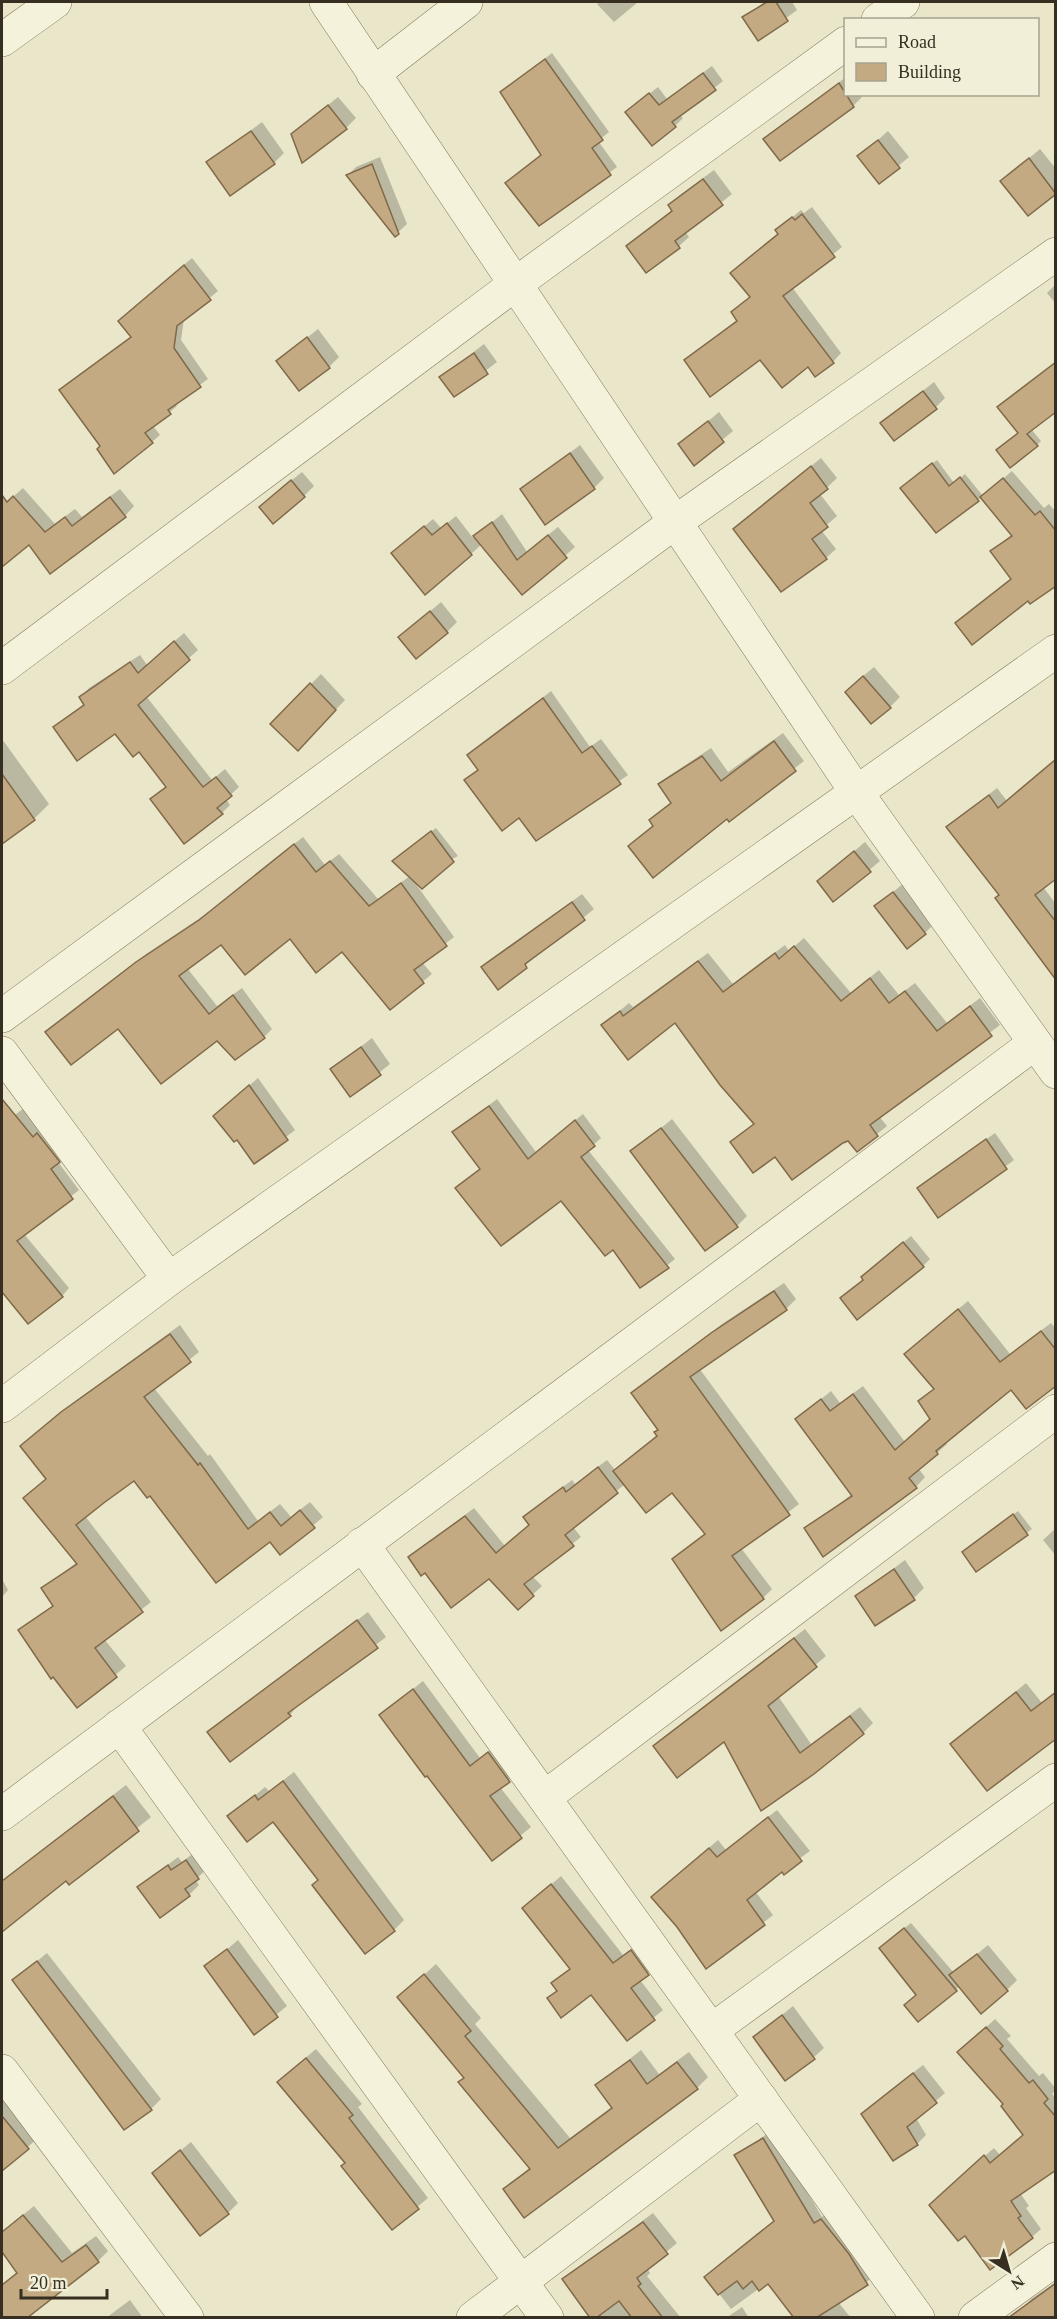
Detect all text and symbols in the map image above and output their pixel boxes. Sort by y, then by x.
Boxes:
legend [844,18,1039,96]
text: Road [898,32,936,52]
text: Building [898,62,961,82]
north arrow [979,2241,1039,2301]
scale bar [21,2262,106,2300]
text: N [1008,2272,1027,2293]
text: 20 m [30,2273,67,2293]

